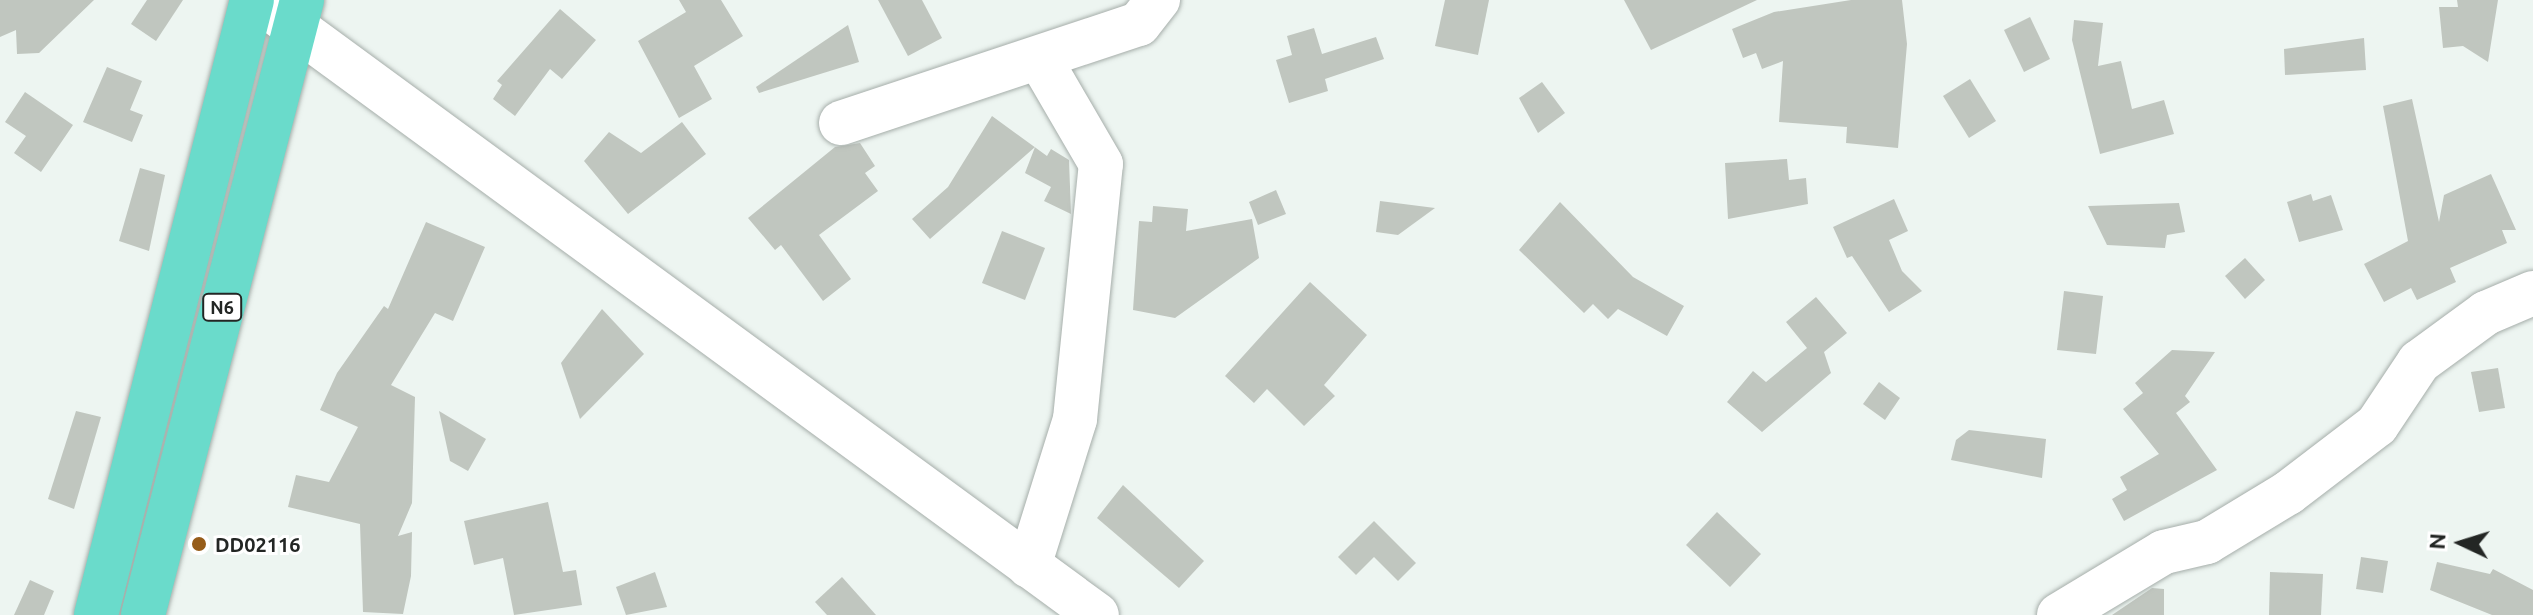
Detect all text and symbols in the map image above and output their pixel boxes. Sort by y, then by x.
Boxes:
road number: N6 [202,293,242,321]
north arrow [2421,503,2501,583]
place label: DD02116 [215,532,301,556]
text: N [2424,532,2450,550]
marker: DD02116 [190,535,208,553]

